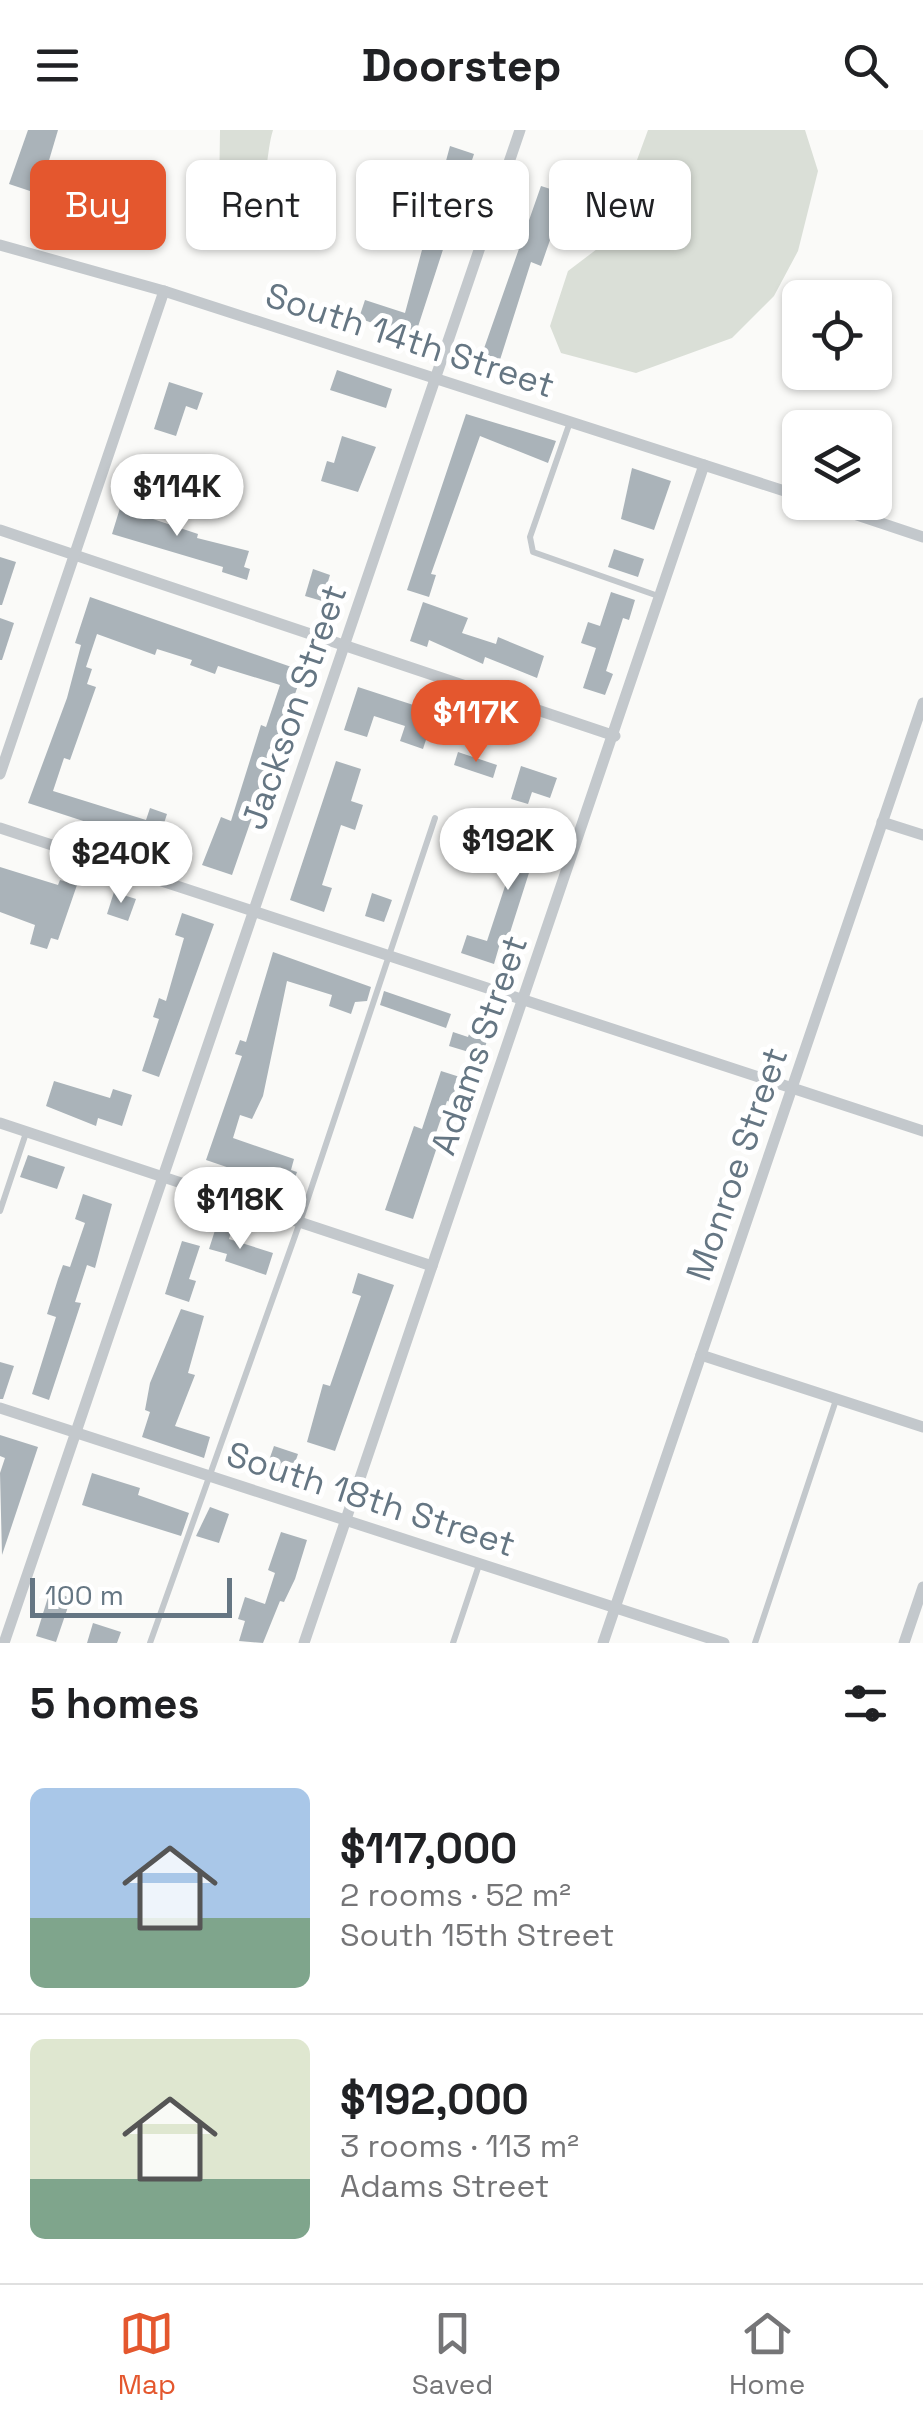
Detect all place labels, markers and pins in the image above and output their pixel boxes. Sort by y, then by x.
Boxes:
pin: $114K [107,454,247,539]
pin: $117K [406,680,546,765]
pin: $192K [438,808,578,893]
pin: $240K [51,821,191,906]
pin: $118K [170,1167,310,1252]

